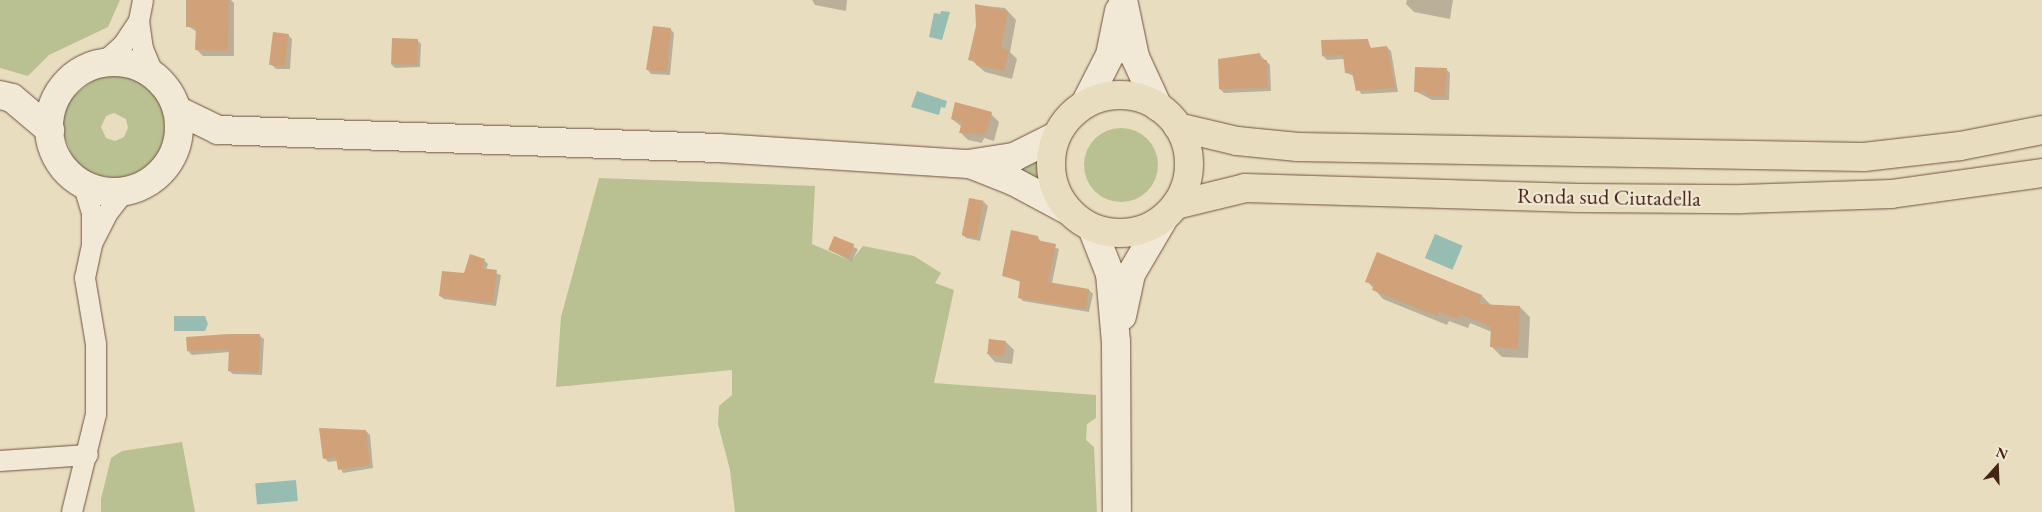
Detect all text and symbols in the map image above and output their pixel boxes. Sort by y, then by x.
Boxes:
street label: Ronda sud Ciutadella [1517,182,1701,212]
north arrow [1972,442,2022,492]
text: N [1994,443,2011,463]

